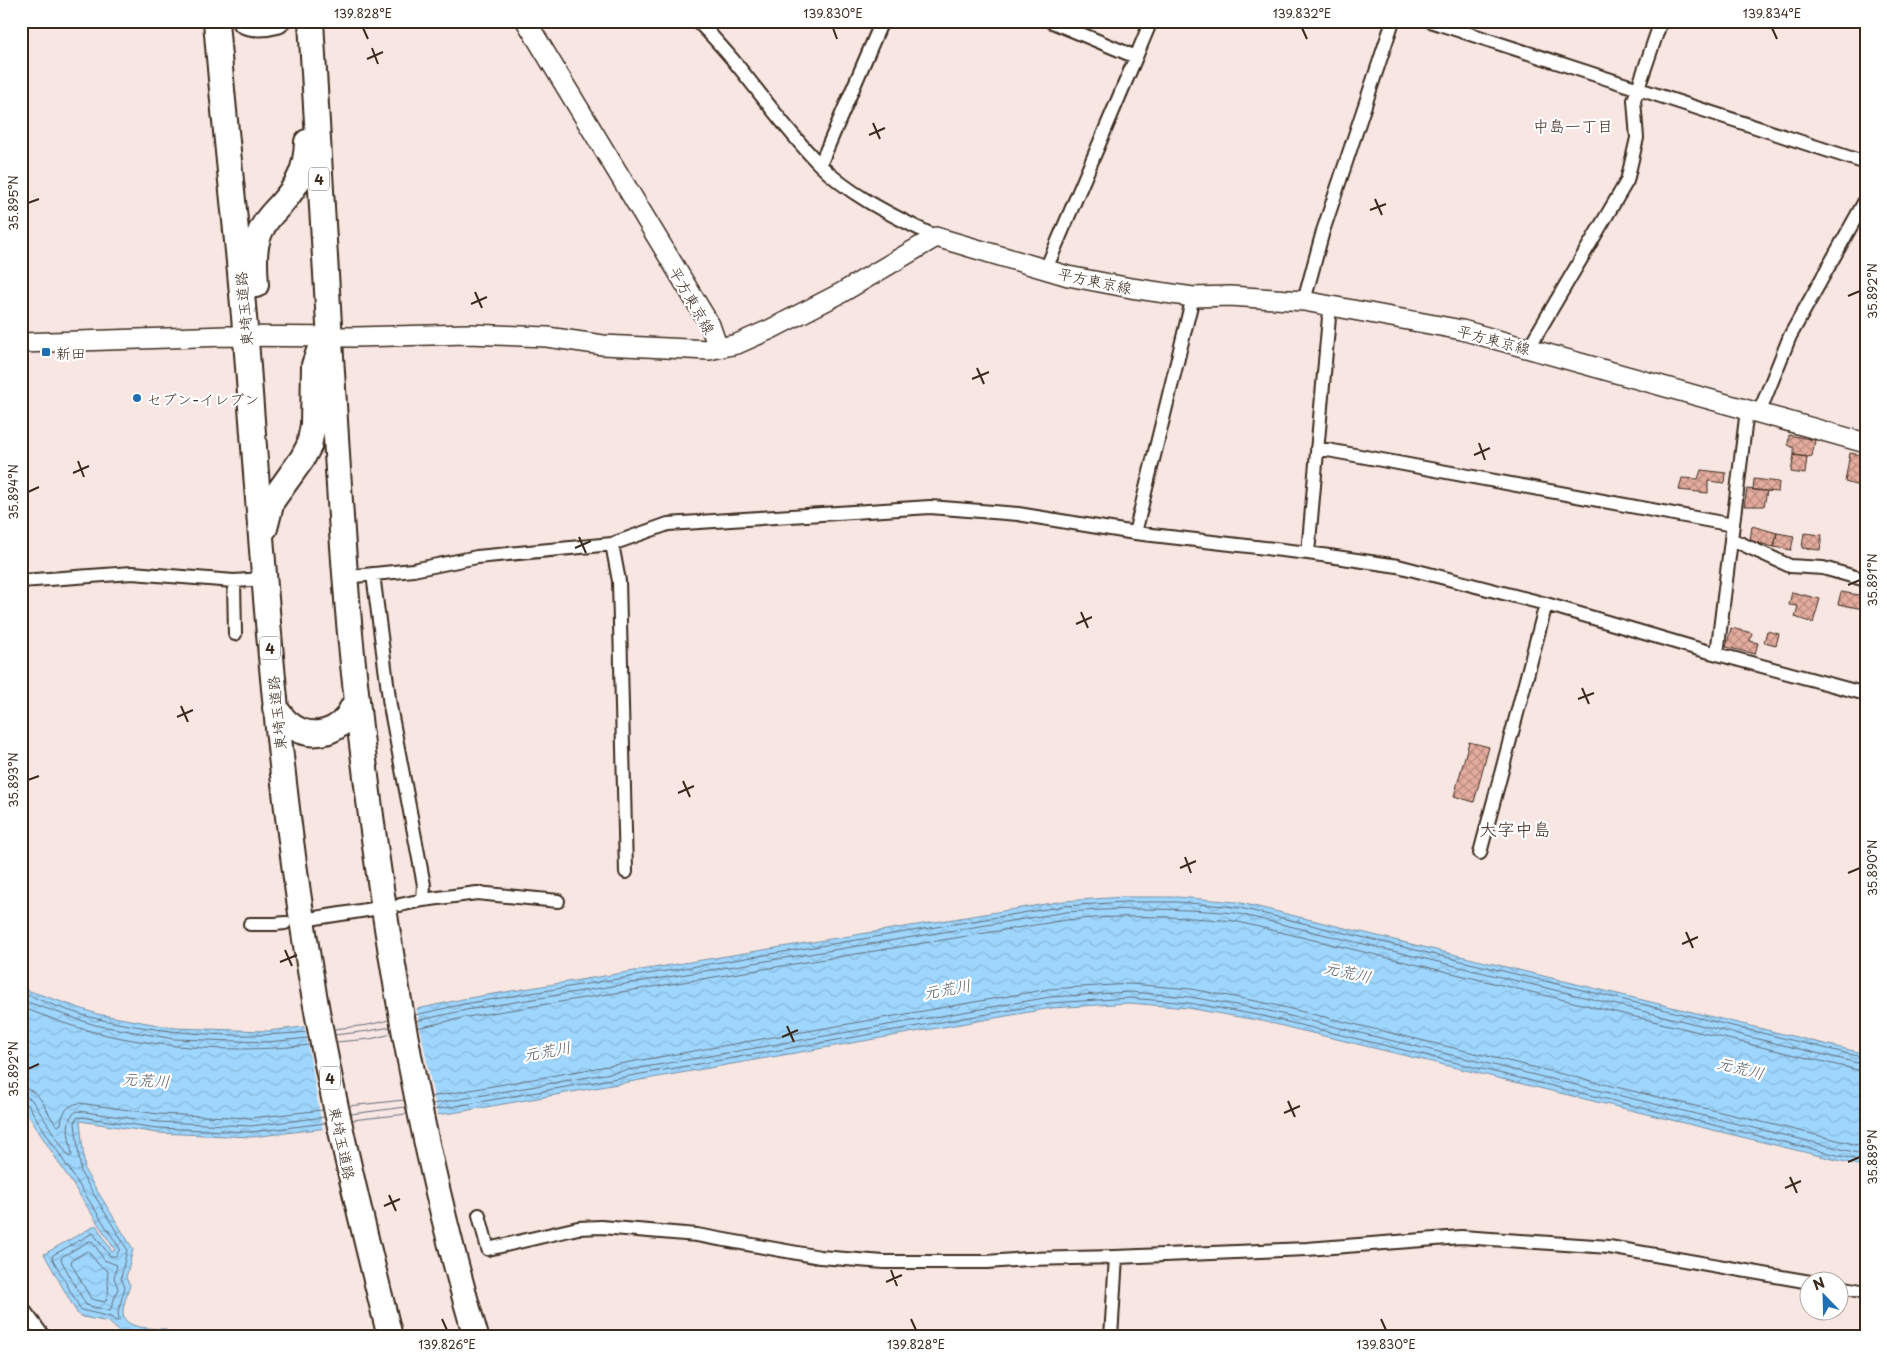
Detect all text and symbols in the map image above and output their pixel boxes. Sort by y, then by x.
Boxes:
text: 139.828°E [334,4,392,22]
text: 139.830°E [803,4,863,22]
text: 139.832°E [1273,4,1331,22]
text: 139.834°E [1743,4,1801,22]
district label: 中島一丁目 [1533,113,1613,137]
road number: 4 [309,168,329,190]
text: 35.895°N [4,175,22,231]
street label: 平方東京線 [1056,261,1134,299]
street label: 平方東京線 [664,262,722,338]
text: 35.892°N [1863,263,1881,319]
street label: 東埼玉道路 [228,271,258,347]
street label: 平方東京線 [1455,318,1533,360]
place label: 新田 [56,341,86,364]
marker: 新田 [40,346,52,358]
place label: セブン-イレブン [147,387,259,410]
marker: セブン-イレブン [131,392,143,404]
text: 35.894°N [4,464,22,520]
text: 35.891°N [1863,553,1881,607]
road number: 4 [260,636,280,660]
street label: 東埼玉道路 [261,674,291,752]
text: 35.893°N [4,752,22,808]
district label: 大字中島 [1479,815,1551,842]
text: 35.890°N [1863,840,1881,896]
water label: 元荒川 [1322,954,1374,988]
water label: 元荒川 [921,972,973,1004]
water label: 元荒川 [521,1034,573,1066]
text: 35.892°N [4,1041,22,1097]
water label: 元荒川 [1715,1050,1767,1084]
water label: 元荒川 [121,1065,171,1093]
road number: 4 [320,1066,340,1090]
street label: 東埼玉道路 [324,1104,362,1182]
text: 35.889°N [1863,1129,1881,1185]
north arrow [1800,1270,1850,1320]
text: N [1810,1272,1828,1295]
text: 139.826°E [418,1335,476,1353]
text: 139.828°E [887,1335,945,1353]
text: 139.830°E [1356,1335,1416,1353]

